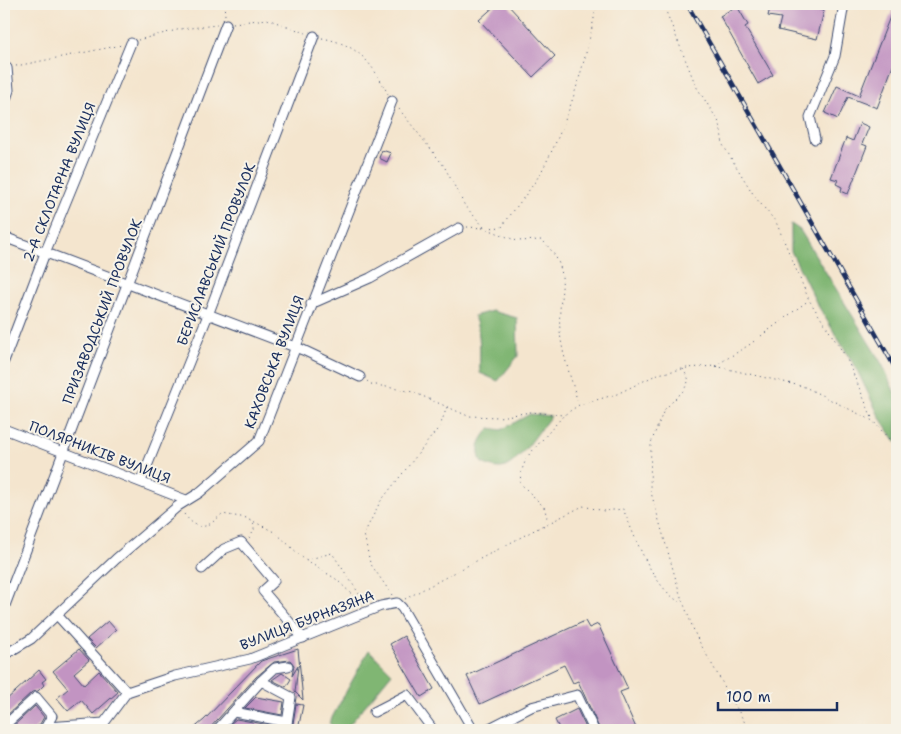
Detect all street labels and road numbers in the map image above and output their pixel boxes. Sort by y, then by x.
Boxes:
street label: 2-А СКЛОТАРНА ВУЛИЦЯ [19,99,99,265]
street label: БЕРИСЛАВСЬКИЙ ПРОВУЛОК [173,160,259,348]
street label: ПРИЗАВОДСЬКИЙ ПРОВУЛОК [58,216,146,406]
street label: КАХОВСЬКА ВУЛИЦЯ [240,293,308,431]
street label: ПОЛЯРНИКІВ ВУЛИЦЯ [27,417,173,487]
street label: ВУЛИЦЯ БУРНАЗЯНА [237,586,377,654]

